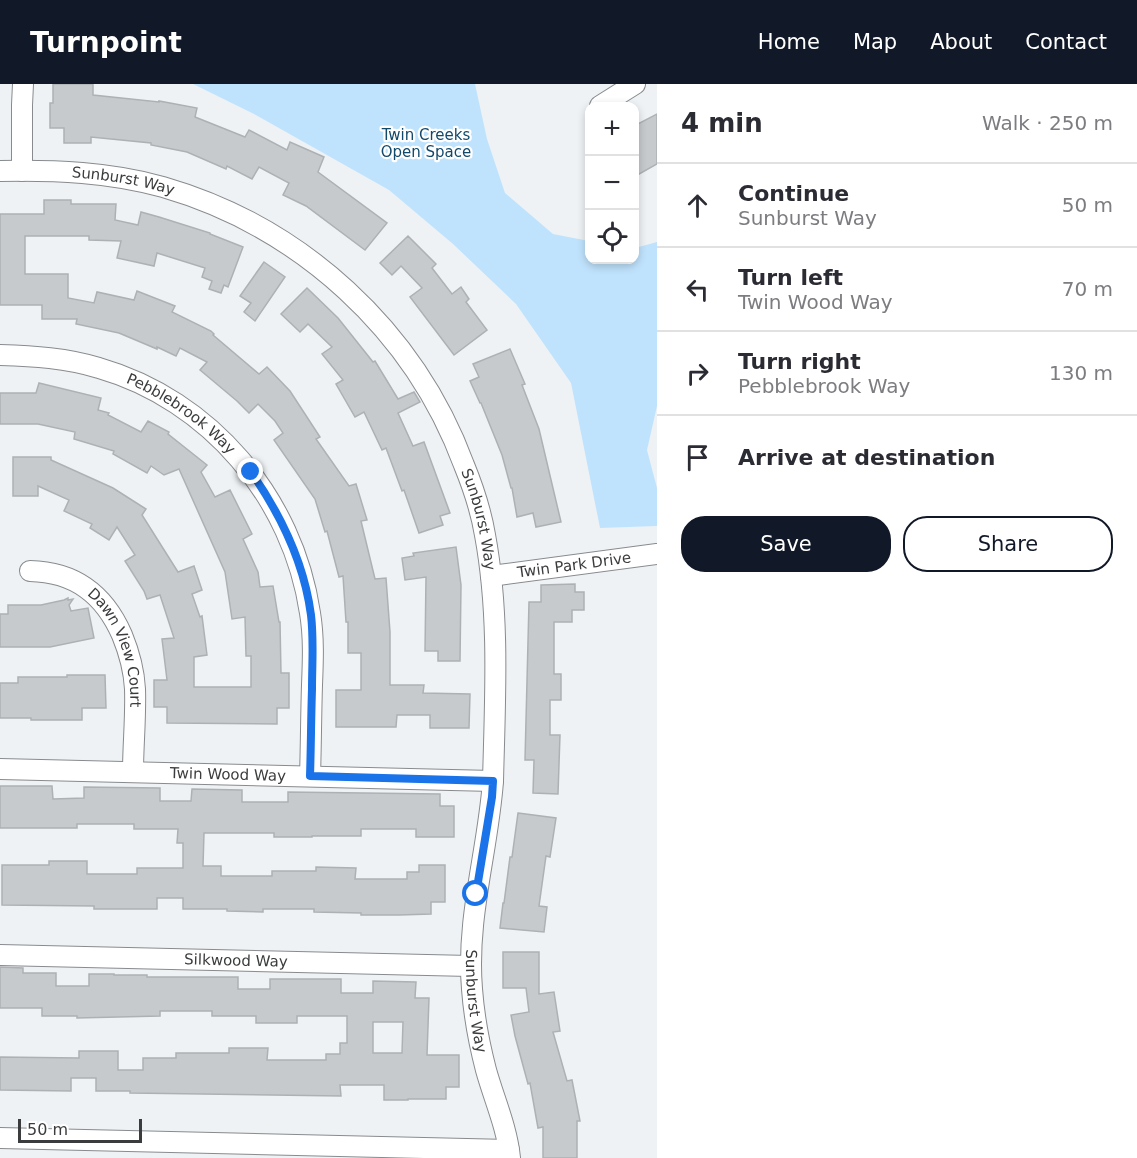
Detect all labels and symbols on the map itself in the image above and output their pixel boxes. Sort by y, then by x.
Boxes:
park label: Twin Creeks Open Space [381,126,471,161]
street label: Sunburst Way [71,163,177,199]
street label: Pebblebrook Way [124,370,239,458]
route end [237,458,263,484]
street label: Sunburst Way [457,466,499,571]
street label: Twin Park Drive [515,549,632,582]
street label: Dawn View Court [84,584,144,708]
street label: Twin Wood Way [169,764,286,785]
route start [462,880,488,906]
street label: Sunburst Way [462,949,491,1055]
street label: Silkwood Way [184,950,288,971]
scale bar [18,1116,142,1144]

